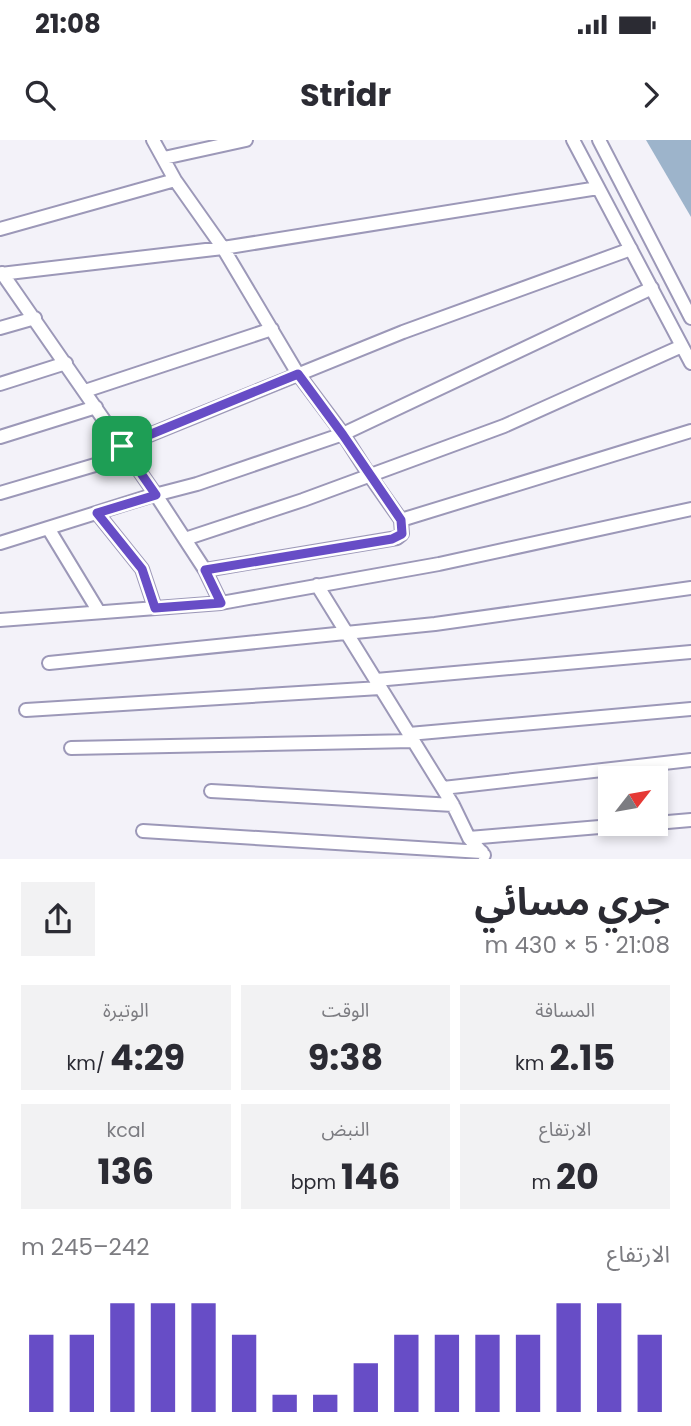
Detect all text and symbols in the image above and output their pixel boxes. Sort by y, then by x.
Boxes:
text: 21:08 [35,6,101,42]
text: Stridr [300,72,391,117]
icon: search [21,76,59,114]
icon: forward [632,76,670,114]
pin [92,416,152,476]
icon: arrive [103,427,141,465]
north arrow [598,766,668,836]
map controls [598,766,668,836]
text: جري مسائي [474,875,670,928]
button: share [21,882,95,956]
text: 21:08 · 5 × 430 m [485,929,670,961]
text: الوتيرة [103,997,149,1024]
text: الوقت [322,997,369,1024]
text: المسافة [535,997,595,1024]
text: 4:29 [110,1033,185,1082]
text: 9:38 [308,1033,383,1082]
text: 2.15 [550,1033,615,1082]
text: /km [67,1050,110,1077]
text: km [515,1050,550,1077]
text: النبض [321,1116,370,1143]
text: الارتفاع [539,1116,591,1143]
text: kcal [106,1117,145,1144]
text: 136 [98,1147,154,1196]
text: 146 [341,1152,400,1201]
text: 20 [556,1152,599,1201]
text: bpm [291,1169,341,1196]
text: m [531,1169,556,1196]
text: 242–245 m [21,1231,150,1263]
text: الارتفاع [607,1238,670,1270]

